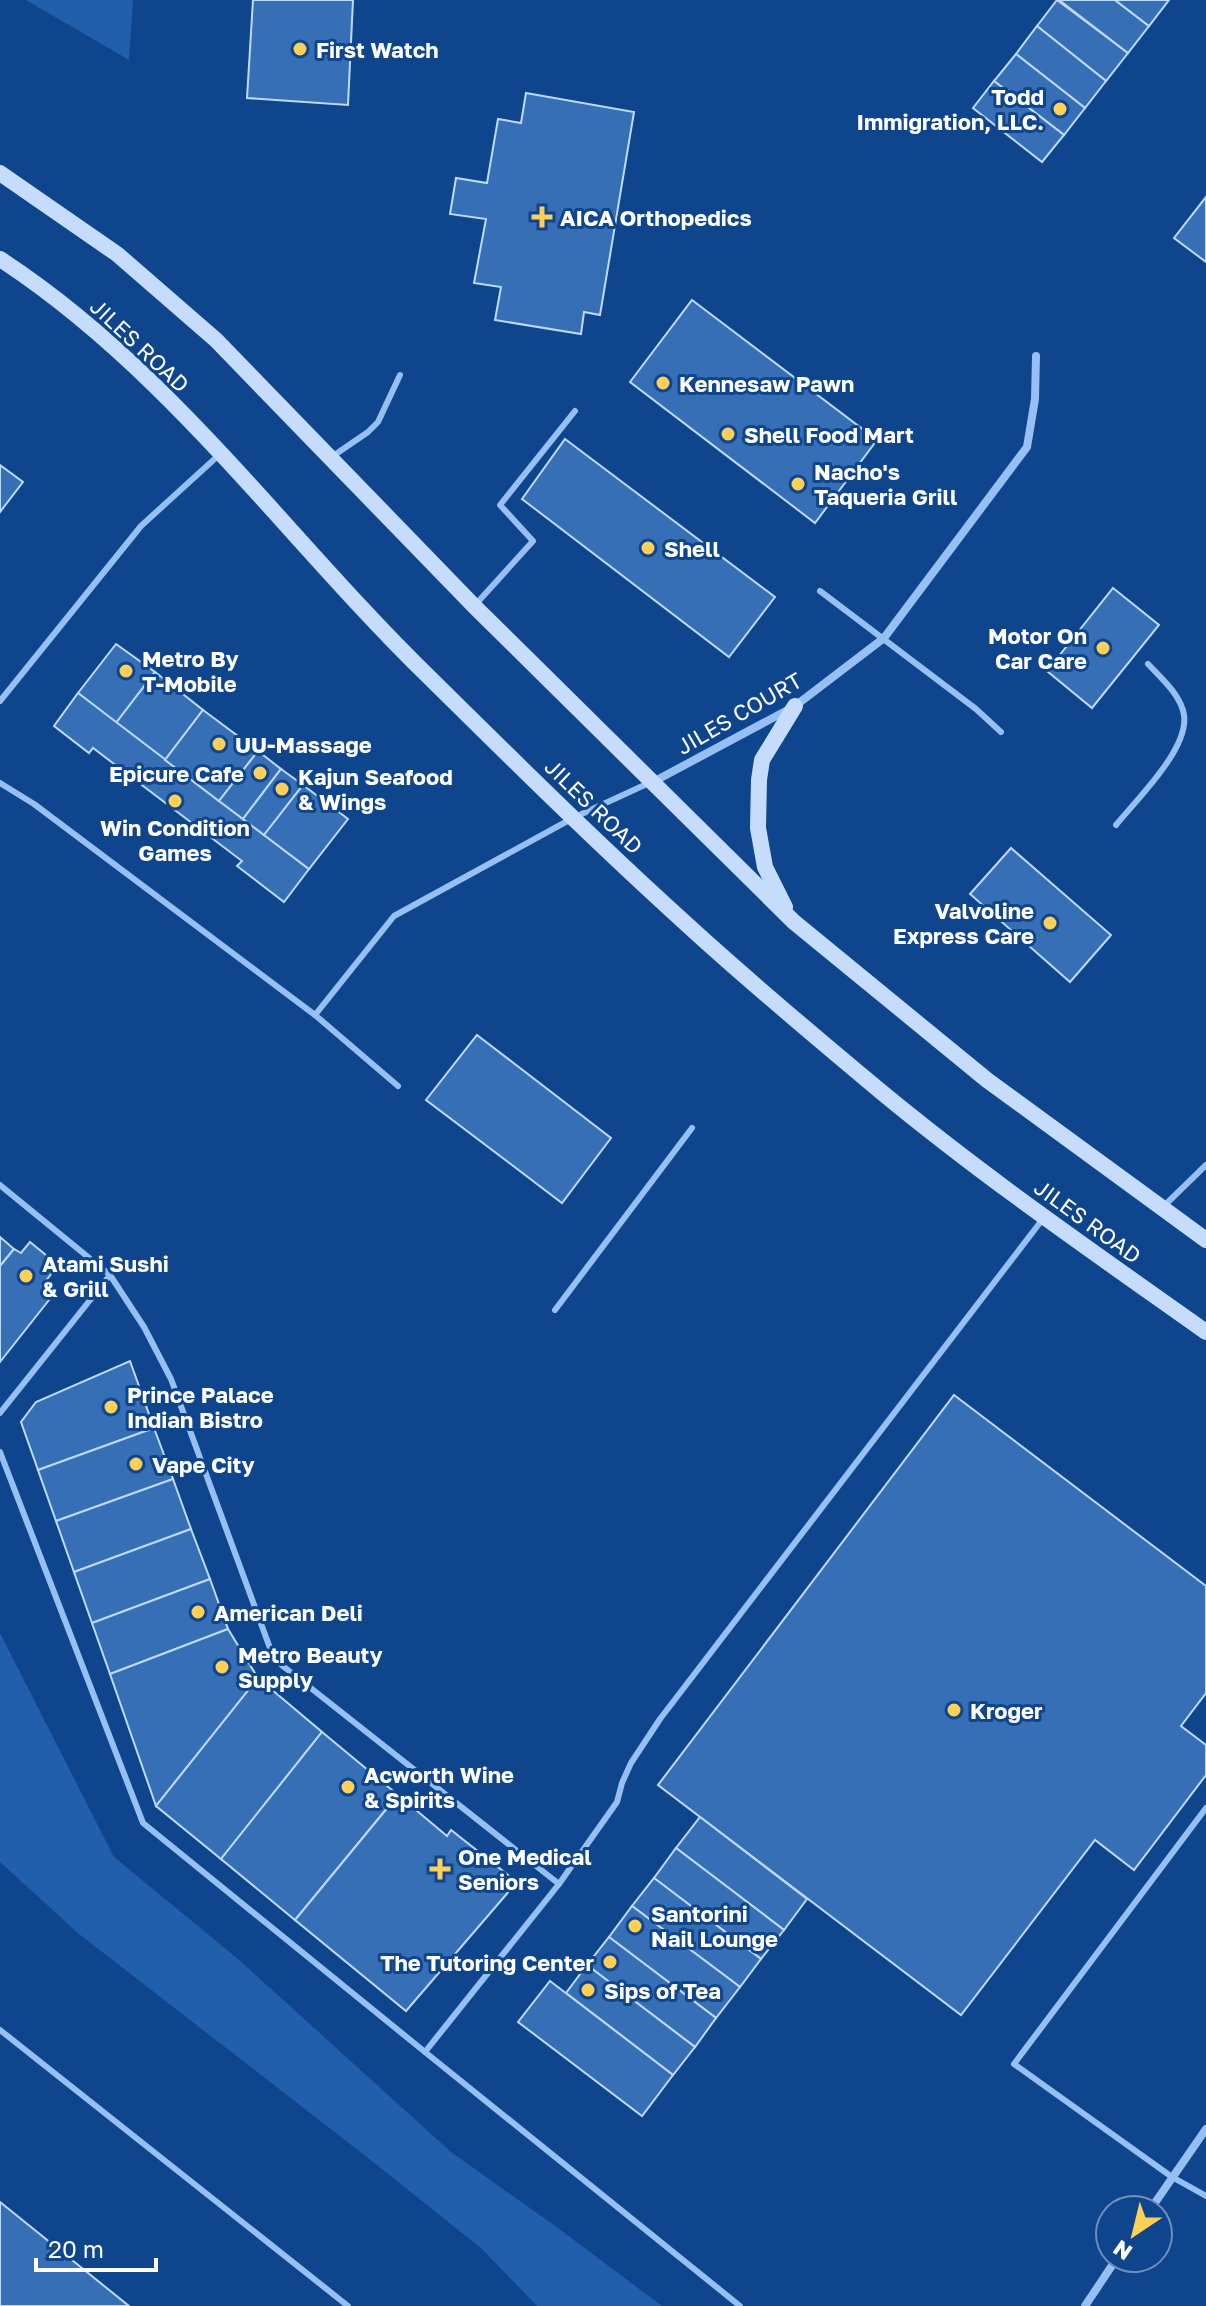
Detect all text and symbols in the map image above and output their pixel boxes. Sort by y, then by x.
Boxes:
place label: First Watch [316,36,439,63]
marker: First Watch [291,40,309,58]
place label: Todd Immigration, LLC. [856,83,1044,135]
marker: Todd Immigration, LLC. [1051,100,1069,118]
place label: AICA Orthopedics [560,204,752,231]
marker: AICA Orthopedics [531,206,553,228]
street label: JILES ROAD [85,292,195,398]
place label: Kennesaw Pawn [679,370,854,397]
marker: Kennesaw Pawn [654,374,672,392]
place label: Shell Food Mart [744,421,914,448]
marker: Shell Food Mart [719,425,737,443]
place label: Nacho's Taqueria Grill [814,458,957,510]
marker: Nacho's Taqueria Grill [789,475,807,493]
place label: Shell [664,535,720,562]
marker: Shell [639,539,657,557]
place label: Motor On Car Care [988,622,1087,674]
marker: Motor On Car Care [1094,639,1112,657]
place label: Metro By T-Mobile [142,645,239,697]
marker: Metro By T-Mobile [117,662,135,680]
street label: JILES COURT [671,666,807,760]
place label: UU-Massage [235,731,372,758]
marker: UU-Massage [210,735,228,753]
street label: JILES ROAD [539,753,649,859]
place label: Epicure Cafe [109,760,244,787]
place label: Kajun Seafood & Wings [298,763,453,815]
marker: Epicure Cafe [251,764,269,782]
marker: Kajun Seafood & Wings [273,780,291,798]
marker: Win Condition Games [166,792,184,810]
place label: Win Condition Games [100,814,250,866]
place label: Valvoline Express Care [893,897,1034,949]
marker: Valvoline Express Care [1041,914,1059,932]
street label: JILES ROAD [1029,1173,1147,1269]
place label: Atami Sushi & Grill [42,1250,169,1302]
marker: Atami Sushi & Grill [17,1267,35,1285]
place label: Prince Palace Indian Bistro [127,1381,274,1433]
marker: Prince Palace Indian Bistro [102,1398,120,1416]
place label: Vape City [152,1451,255,1478]
marker: Vape City [127,1455,145,1473]
place label: American Deli [214,1599,363,1626]
marker: American Deli [189,1603,207,1621]
place label: Metro Beauty Supply [238,1641,383,1693]
marker: Metro Beauty Supply [213,1658,231,1676]
place label: Kroger [970,1697,1043,1724]
marker: Kroger [945,1701,963,1719]
place label: Acworth Wine & Spirits [364,1761,514,1813]
marker: Acworth Wine & Spirits [339,1778,357,1796]
place label: One Medical Seniors [458,1843,592,1895]
marker: One Medical Seniors [429,1858,451,1880]
place label: Santorini Nail Lounge [651,1900,778,1952]
marker: Santorini Nail Lounge [626,1917,644,1935]
place label: The Tutoring Center [380,1949,594,1976]
marker: The Tutoring Center [601,1953,619,1971]
place label: Sips of Tea [604,1977,721,2004]
marker: Sips of Tea [579,1981,597,1999]
north arrow [1094,2194,1174,2274]
scale bar [36,2222,156,2272]
text: 20 m [48,2234,104,2263]
text: N [1108,2235,1137,2267]

